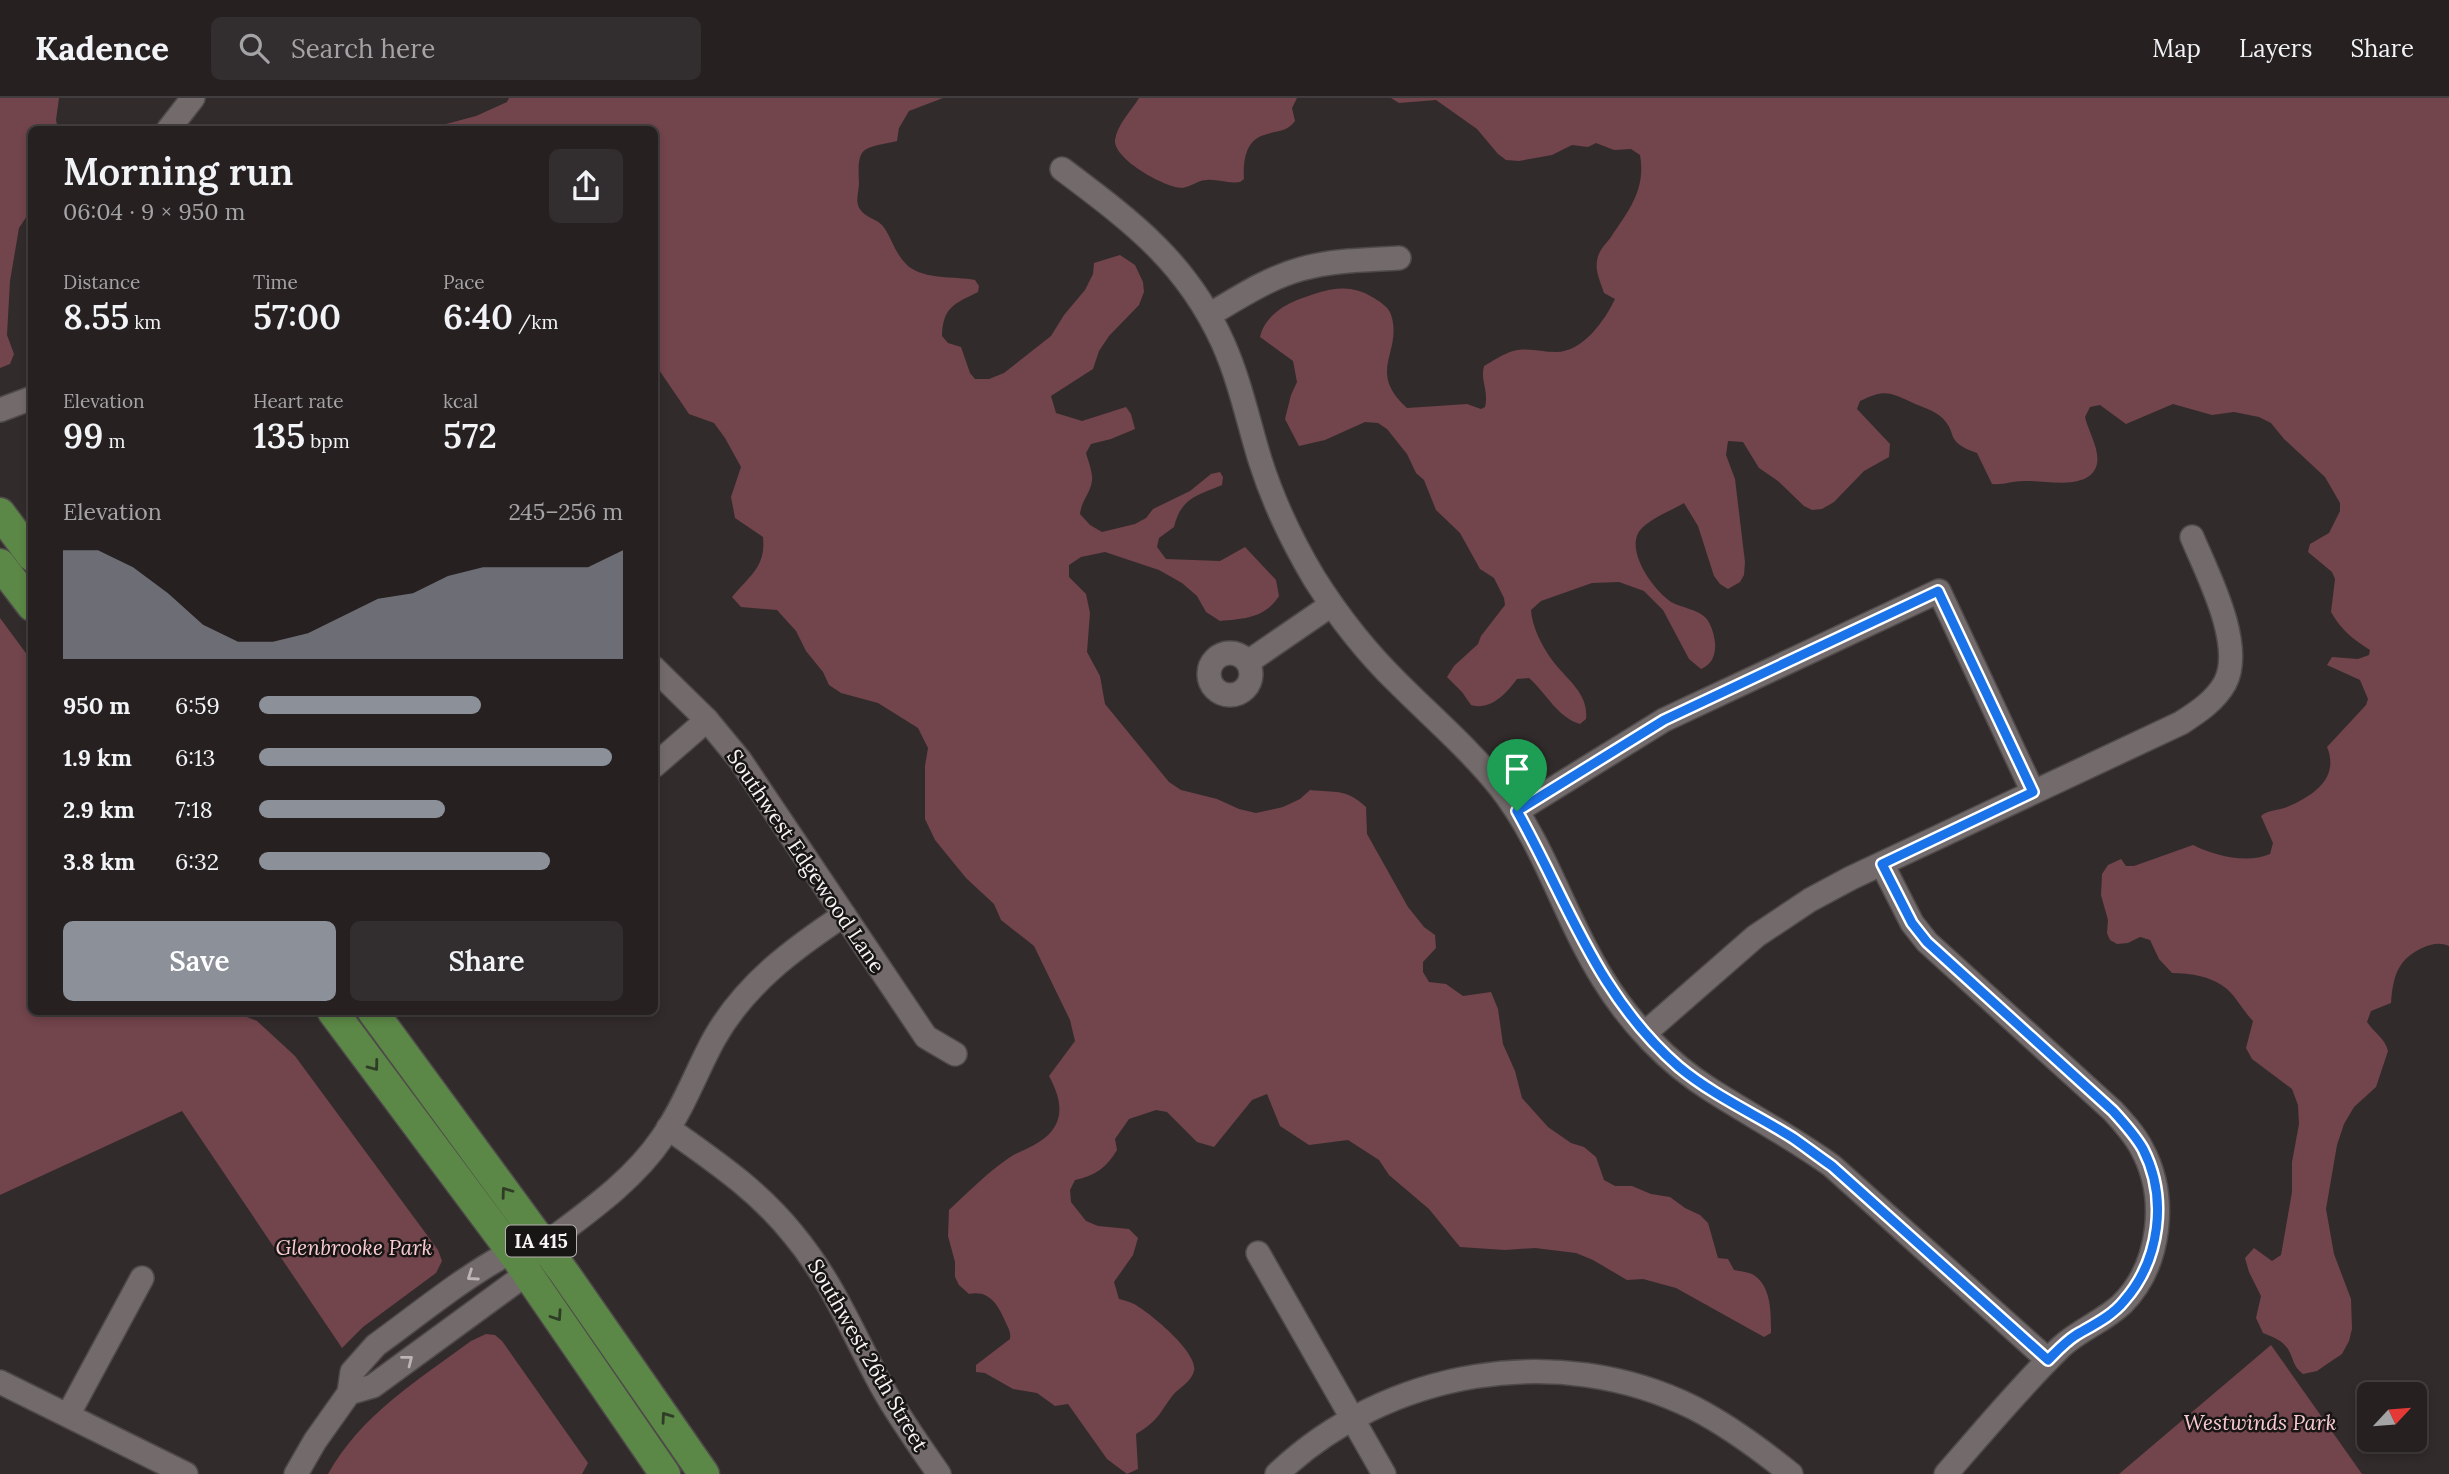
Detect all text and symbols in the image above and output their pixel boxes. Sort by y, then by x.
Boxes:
search box [211,17,701,80]
text: Kadence [35,27,169,69]
icon: search [235,29,273,67]
text: Search here [291,32,435,65]
text: Map [2152,33,2201,64]
text: Layers [2239,33,2312,64]
text: Share [2350,33,2414,64]
text: Morning run [63,147,293,195]
button: share [549,149,623,223]
text: 06:04 · 9 × 950 m [63,197,245,226]
text: Distance [63,270,140,294]
text: Time [253,270,298,294]
text: Pace [443,270,485,294]
text: 8.55 [63,294,129,339]
text: 57:00 [253,294,341,339]
text: 6:40 [443,294,513,339]
text: km [129,310,161,334]
text: /km [513,310,558,334]
text: Elevation [63,389,145,413]
text: Heart rate [253,389,344,413]
text: kcal [443,389,478,413]
text: 99 [63,413,103,458]
text: 135 [253,413,305,458]
text: 572 [443,413,497,458]
text: m [103,429,125,453]
text: bpm [305,429,350,453]
text: Elevation [63,497,162,526]
text: 245–256 m [509,497,623,526]
text: 950 m [63,691,131,720]
text: 6:59 [175,691,220,720]
pin [1487,739,1547,811]
text: 1.9 km [63,743,132,772]
text: 6:13 [175,743,215,772]
street label: Southwest Edgewood Lane [721,744,891,978]
icon: arrive [1498,750,1536,788]
text: 2.9 km [63,795,135,824]
text: 7:18 [175,795,213,824]
text: 3.8 km [63,847,135,876]
text: 6:32 [175,847,219,876]
button: Save [63,921,336,1001]
button: Share [350,921,623,1001]
one-way arrow [366,1058,378,1071]
one-way arrow [502,1187,514,1200]
road number: IA 415 [506,1226,576,1256]
park label: Glenbrooke Park [275,1234,433,1261]
street label: Southwest 26th Street [802,1254,935,1457]
one-way arrow [467,1268,480,1280]
one-way arrow [549,1308,561,1321]
one-way arrow [400,1356,413,1368]
north arrow [2357,1382,2427,1452]
map controls [2357,1382,2427,1452]
park label: Westwinds Park [2184,1409,2337,1436]
one-way arrow [662,1412,674,1425]

